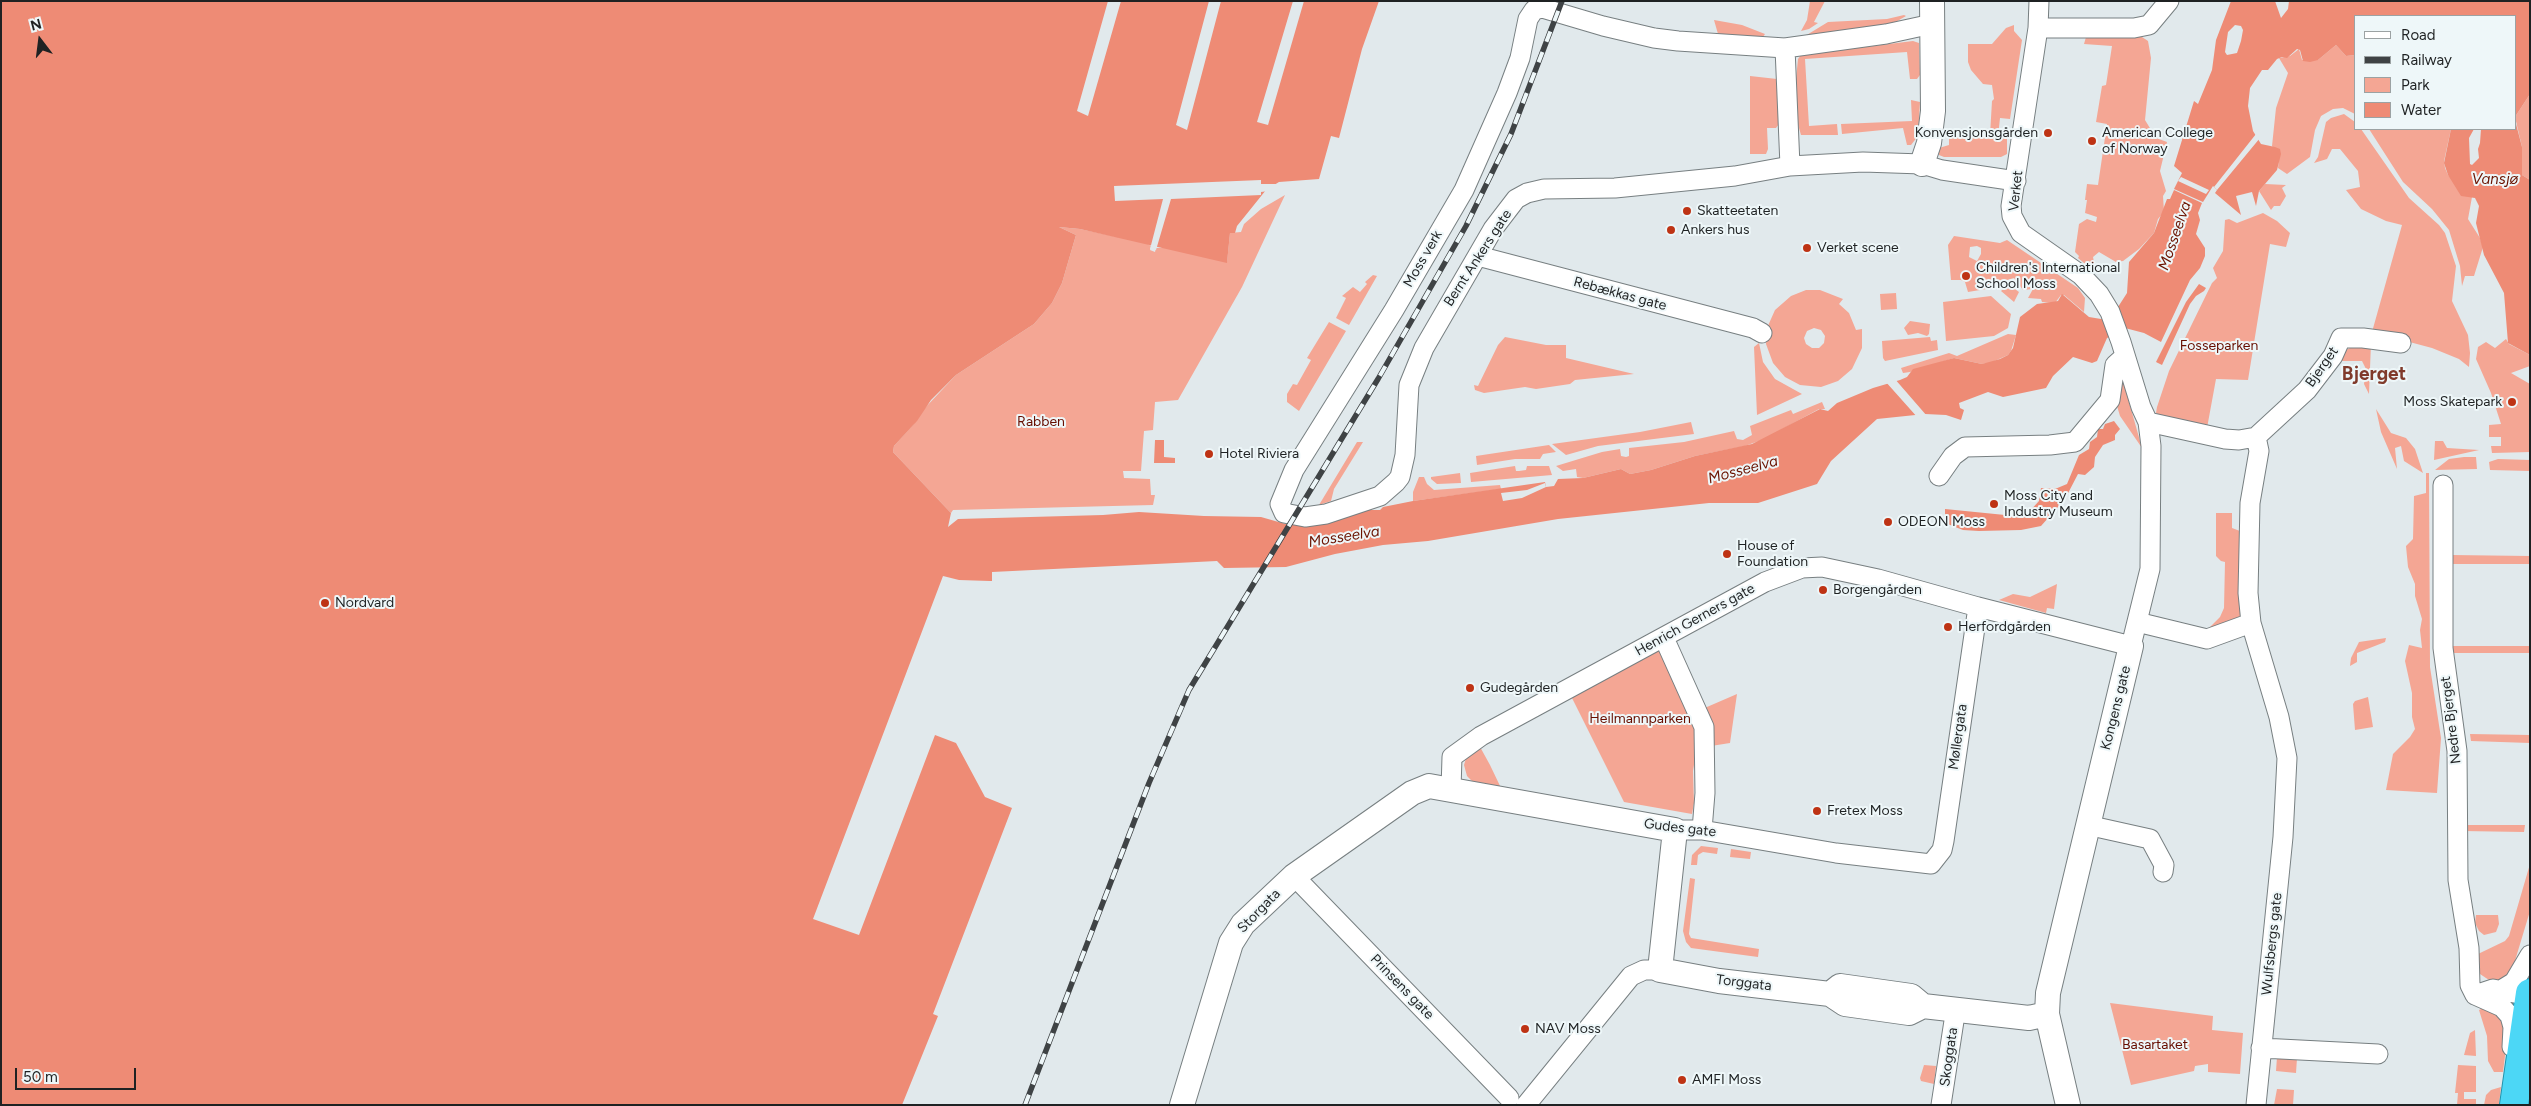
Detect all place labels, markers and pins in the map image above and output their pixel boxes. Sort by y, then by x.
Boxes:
place label: Konvensjonsgården [1915,125,2038,141]
place label: American College of Norway [2102,125,2213,158]
marker: Konvensjonsgården [2042,127,2054,139]
marker: American College of Norway [2086,135,2098,147]
place label: Skatteetaten [1697,203,1778,219]
marker: Skatteetaten [1681,205,1693,217]
place label: Ankers hus [1681,222,1749,238]
marker: Ankers hus [1665,224,1677,236]
place label: Verket scene [1817,240,1899,256]
marker: Verket scene [1801,242,1813,254]
place label: Children's International School Moss [1976,260,2120,292]
marker: Children's International School Moss [1960,270,1972,282]
place label: Moss Skatepark [2403,394,2502,410]
marker: Moss Skatepark [2506,396,2518,408]
place label: Hotel Riviera [1219,446,1299,462]
marker: Hotel Riviera [1203,448,1215,460]
place label: Moss City and Industry Museum [2004,488,2113,520]
marker: Moss City and Industry Museum [1988,498,2000,510]
place label: ODEON Moss [1898,514,1985,530]
marker: ODEON Moss [1882,516,1894,528]
place label: House of Foundation [1737,538,1808,570]
marker: House of Foundation [1721,548,1733,560]
place label: Borgengården [1833,582,1922,598]
marker: Borgengården [1817,584,1829,596]
place label: Nordvard [335,595,394,611]
marker: Nordvard [319,597,331,609]
place label: Herfordgården [1958,619,2051,635]
marker: Herfordgården [1942,621,1954,633]
place label: Gudegården [1480,680,1558,696]
marker: Gudegården [1464,682,1476,694]
place label: Fretex Moss [1827,803,1903,819]
marker: Fretex Moss [1811,805,1823,817]
place label: NAV Moss [1535,1021,1601,1037]
marker: NAV Moss [1519,1023,1531,1035]
place label: AMFI Moss [1692,1072,1761,1088]
marker: AMFI Moss [1676,1074,1688,1086]

